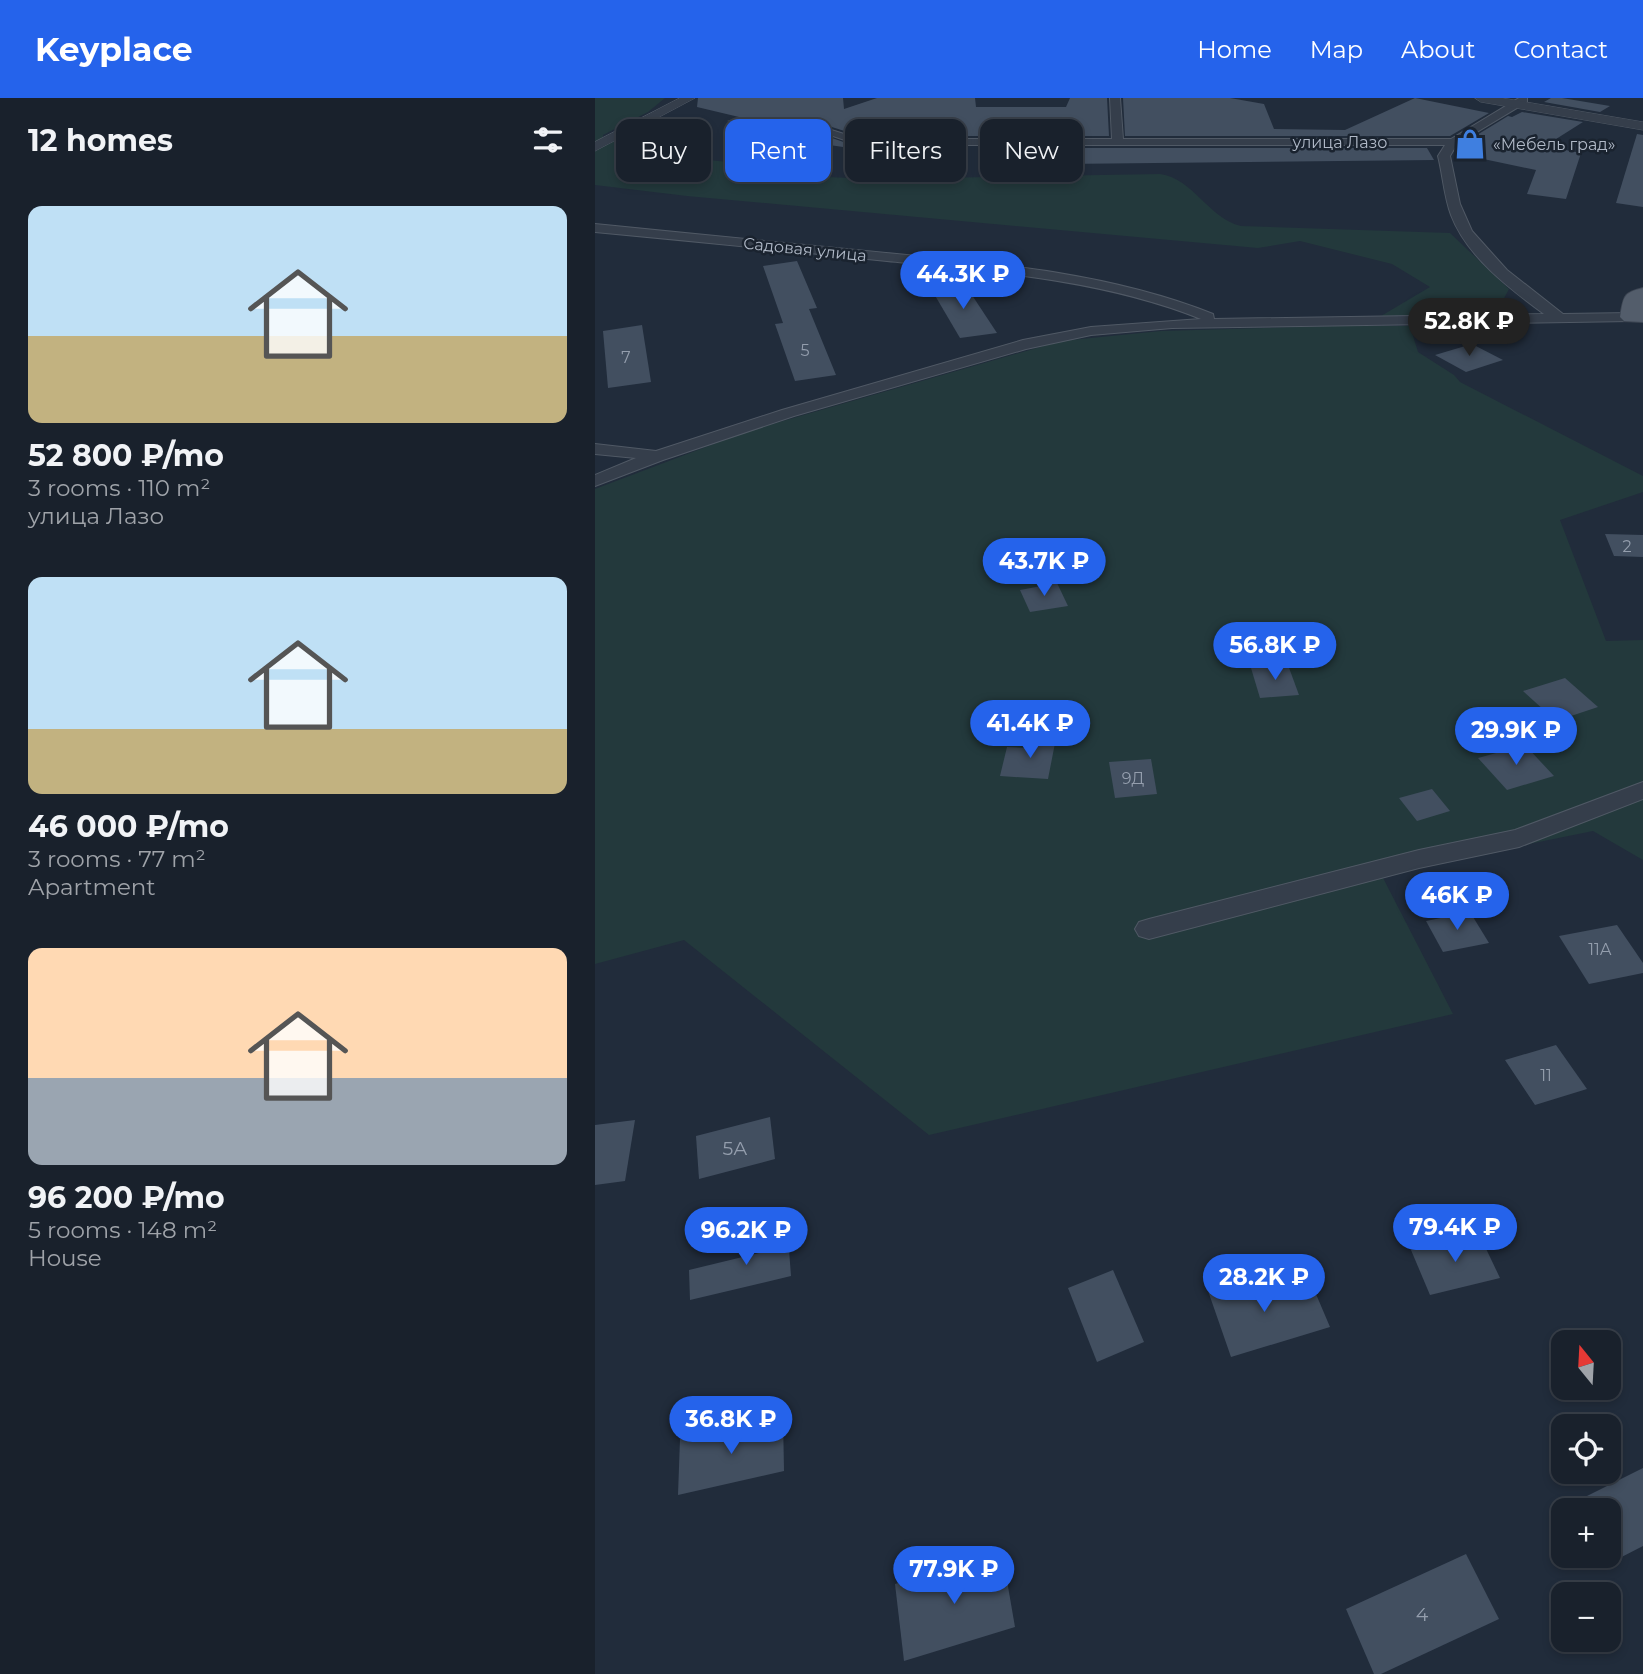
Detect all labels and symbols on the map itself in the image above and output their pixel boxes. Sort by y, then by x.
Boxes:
shop icon: «Мебель град» [1453,127,1487,161]
street label: улица Лазо [1292,133,1387,152]
place label: «Мебель град» [1493,135,1615,154]
street label: Садовая улица [742,234,868,265]
pin: 44.3K ₽ [898,252,1028,311]
pin: 52.8K ₽ [1404,299,1534,358]
house number: 5 [800,341,810,360]
house number: 7 [621,348,631,367]
house number: 2 [1622,537,1632,556]
pin: 43.7K ₽ [979,538,1109,598]
pin: 56.8K ₽ [1210,622,1340,682]
pin: 41.4K ₽ [965,700,1095,760]
pin: 29.9K ₽ [1451,708,1581,767]
house number: 9Д [1122,769,1145,788]
pin: 46K ₽ [1408,872,1506,932]
house number: 11А [1588,940,1612,959]
house number: 11 [1540,1066,1552,1085]
house number: 5А [723,1137,747,1160]
pin: 79.4K ₽ [1390,1204,1520,1264]
pin: 96.2K ₽ [681,1208,811,1267]
pin: 28.2K ₽ [1199,1254,1329,1314]
north arrow [1551,1330,1621,1400]
pin: 36.8K ₽ [666,1396,796,1456]
pin: 77.9K ₽ [889,1546,1019,1606]
house number: 4 [1416,1603,1429,1626]

